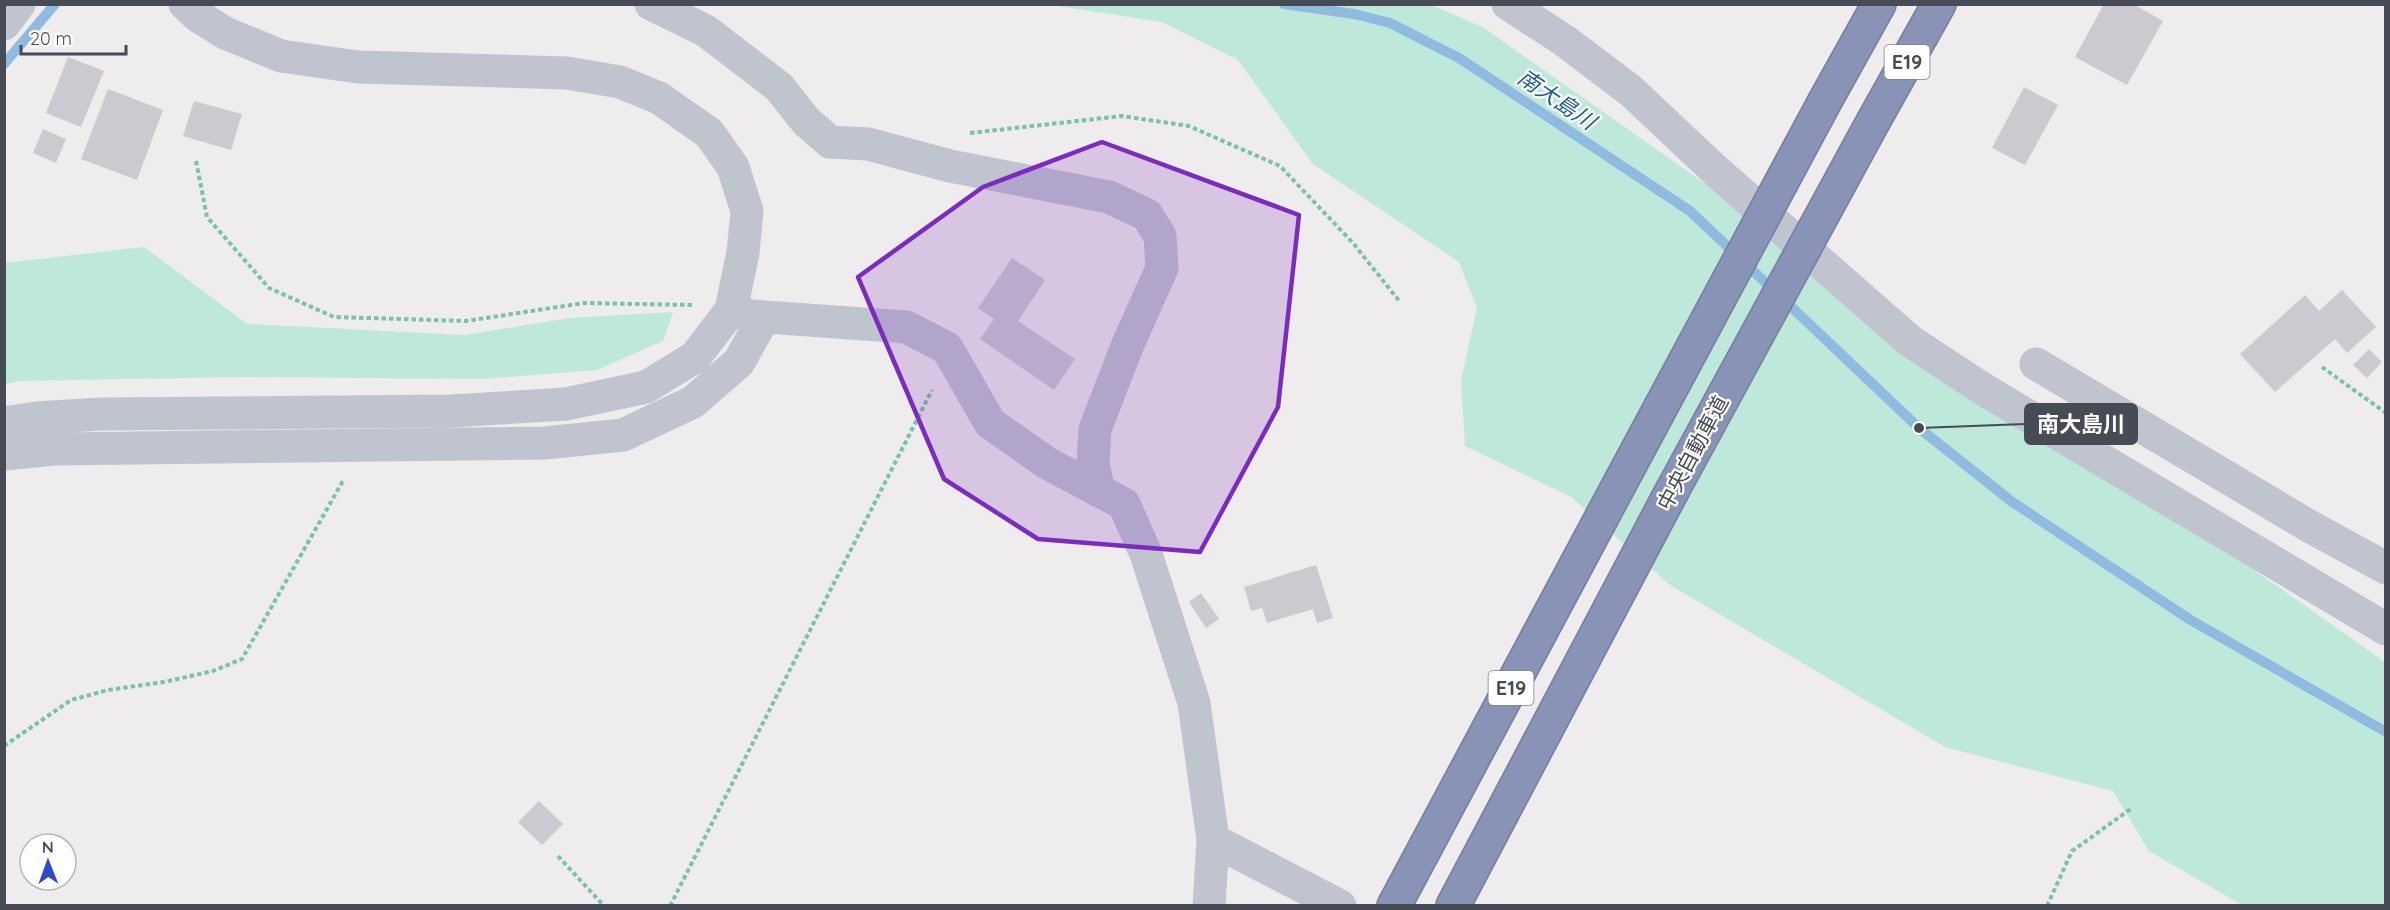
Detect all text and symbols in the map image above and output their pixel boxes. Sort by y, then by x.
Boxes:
scale bar [21,18,126,56]
text: 20 m [30,27,72,50]
road number: E19 [1884,45,1930,79]
water label: 南大島川 [1513,63,1603,136]
street label: 中央自動車道 [1651,391,1733,514]
callout: 南大島川 [2025,404,2137,444]
text: 南大島川 [2037,410,2125,438]
road number: E19 [1488,671,1534,705]
north arrow [18,832,78,892]
text: N [42,837,54,857]

